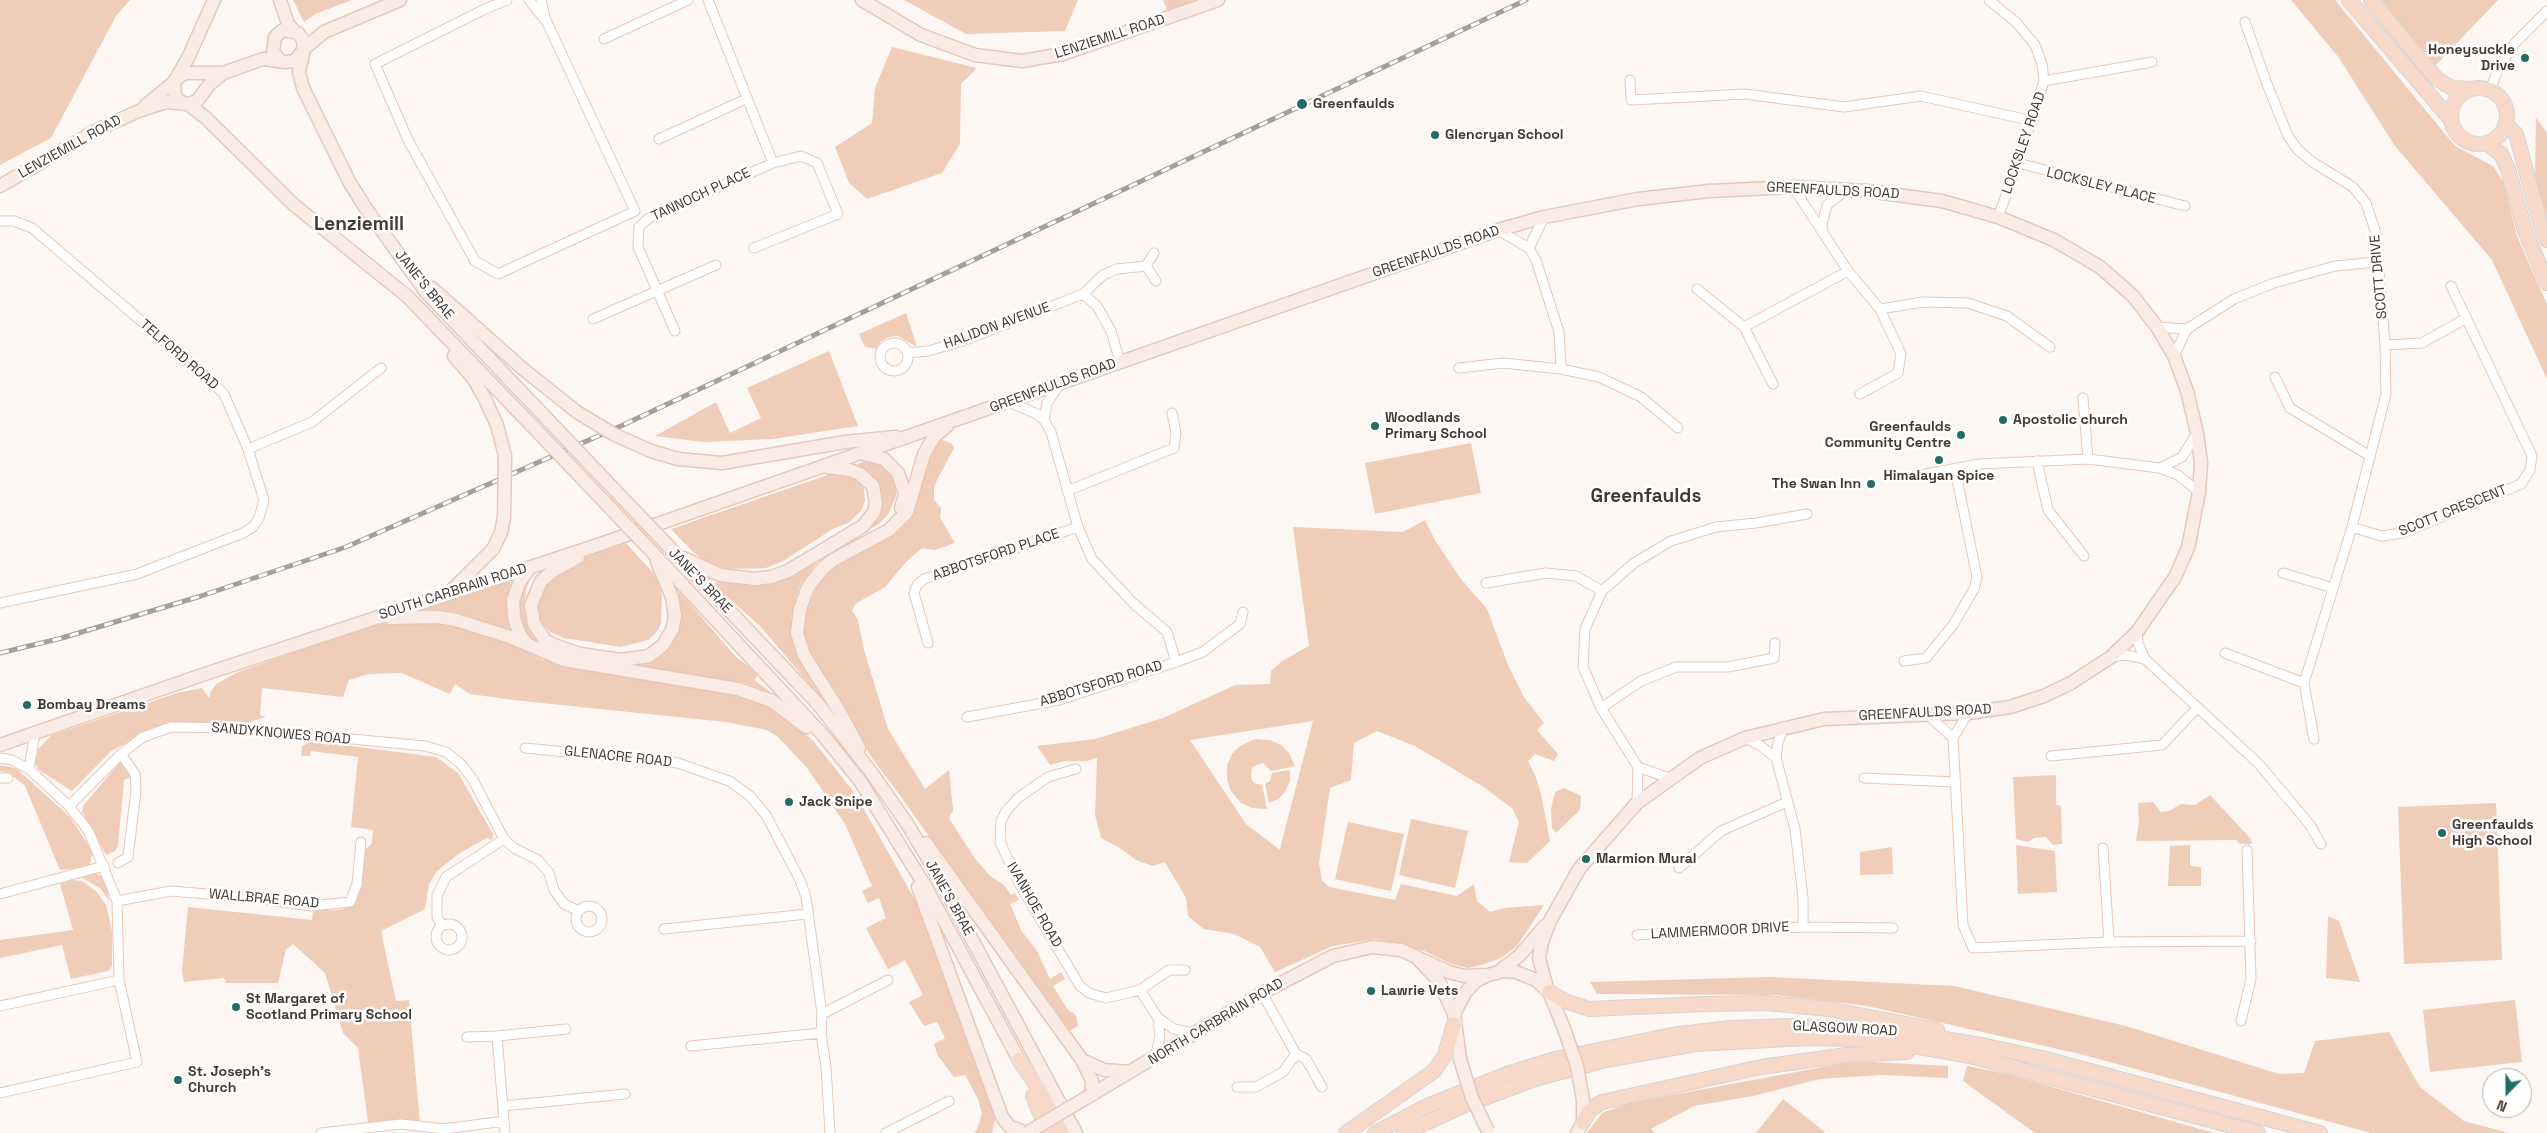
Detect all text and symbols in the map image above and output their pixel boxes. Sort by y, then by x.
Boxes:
street label: LENZIEMILL ROAD [1053,11,1167,63]
place label: Honeysuckle Drive [2428,42,2515,74]
marker: Honeysuckle Drive [2519,52,2531,64]
street label: LOCKSLEY ROAD [1999,90,2049,196]
place label: Greenfaulds [1313,96,1395,112]
marker: Greenfaulds [1295,97,1309,111]
street label: LENZIEMILL ROAD [16,112,124,182]
place label: Glencryan School [1445,127,1564,143]
marker: Glencryan School [1429,129,1441,141]
street label: LOCKSLEY PLACE [2045,164,2157,208]
street label: TANNOCH PLACE [649,165,753,225]
street label: GREENFAULDS ROAD [1766,179,1900,203]
district label: Lenziemill [314,214,404,236]
street label: GREENFAULDS ROAD [1370,222,1502,282]
street label: SCOTT DRIVE [2367,234,2391,320]
street label: JANE'S BRAE [391,247,457,323]
street label: HALIDON AVENUE [942,299,1052,353]
street label: TELFORD ROAD [136,316,222,394]
street label: GREENFAULDS ROAD [987,355,1119,417]
place label: Woodlands Primary School [1385,410,1487,442]
place label: Apostolic church [2013,412,2128,428]
marker: Apostolic church [1997,414,2009,426]
place label: Greenfaulds Community Centre [1825,419,1951,452]
marker: Woodlands Primary School [1369,420,1381,432]
marker: Greenfaulds Community Centre [1955,429,1967,441]
marker: Himalayan Spice [1933,454,1945,466]
place label: Himalayan Spice [1884,468,1994,484]
place label: The Swan Inn [1772,476,1861,492]
marker: The Swan Inn [1865,478,1877,490]
street label: SCOTT CRESCENT [2396,482,2510,540]
district label: Greenfaulds [1591,486,1701,508]
street label: ABBOTSFORD PLACE [930,525,1062,585]
street label: JANE'S BRAE [665,545,735,617]
street label: SOUTH CARBRAIN ROAD [377,560,529,624]
street label: ABBOTSFORD ROAD [1038,657,1164,711]
place label: Bombay Dreams [37,697,146,713]
marker: Bombay Dreams [21,699,33,711]
street label: GREENFAULDS ROAD [1858,701,1992,725]
street label: SANDYKNOWES ROAD [211,720,351,748]
street label: GLENACRE ROAD [563,743,673,771]
place label: Jack Snipe [799,794,873,810]
marker: Jack Snipe [783,796,795,808]
place label: Greenfaulds High School [2452,817,2534,850]
marker: Greenfaulds High School [2436,827,2448,839]
place label: Marmion Mural [1596,851,1697,867]
marker: Marmion Mural [1580,853,1592,865]
street label: JANE'S BRAE [921,857,977,939]
street label: IVANHOE ROAD [1003,859,1065,951]
street label: WALLBRAE ROAD [208,886,320,912]
street label: LAMMERMOOR DRIVE [1650,919,1790,943]
street label: NORTH CARBRAIN ROAD [1146,975,1286,1069]
place label: Lawrie Vets [1381,983,1458,999]
marker: Lawrie Vets [1365,985,1377,997]
place label: St Margaret of Scotland Primary School [246,991,412,1024]
marker: St Margaret of Scotland Primary School [230,1001,242,1013]
street label: GLASGOW ROAD [1792,1018,1898,1040]
place label: St. Joseph's Church [188,1064,271,1096]
north arrow [2482,1068,2532,1118]
marker: St. Joseph's Church [172,1074,184,1086]
text: N [2494,1096,2509,1116]

